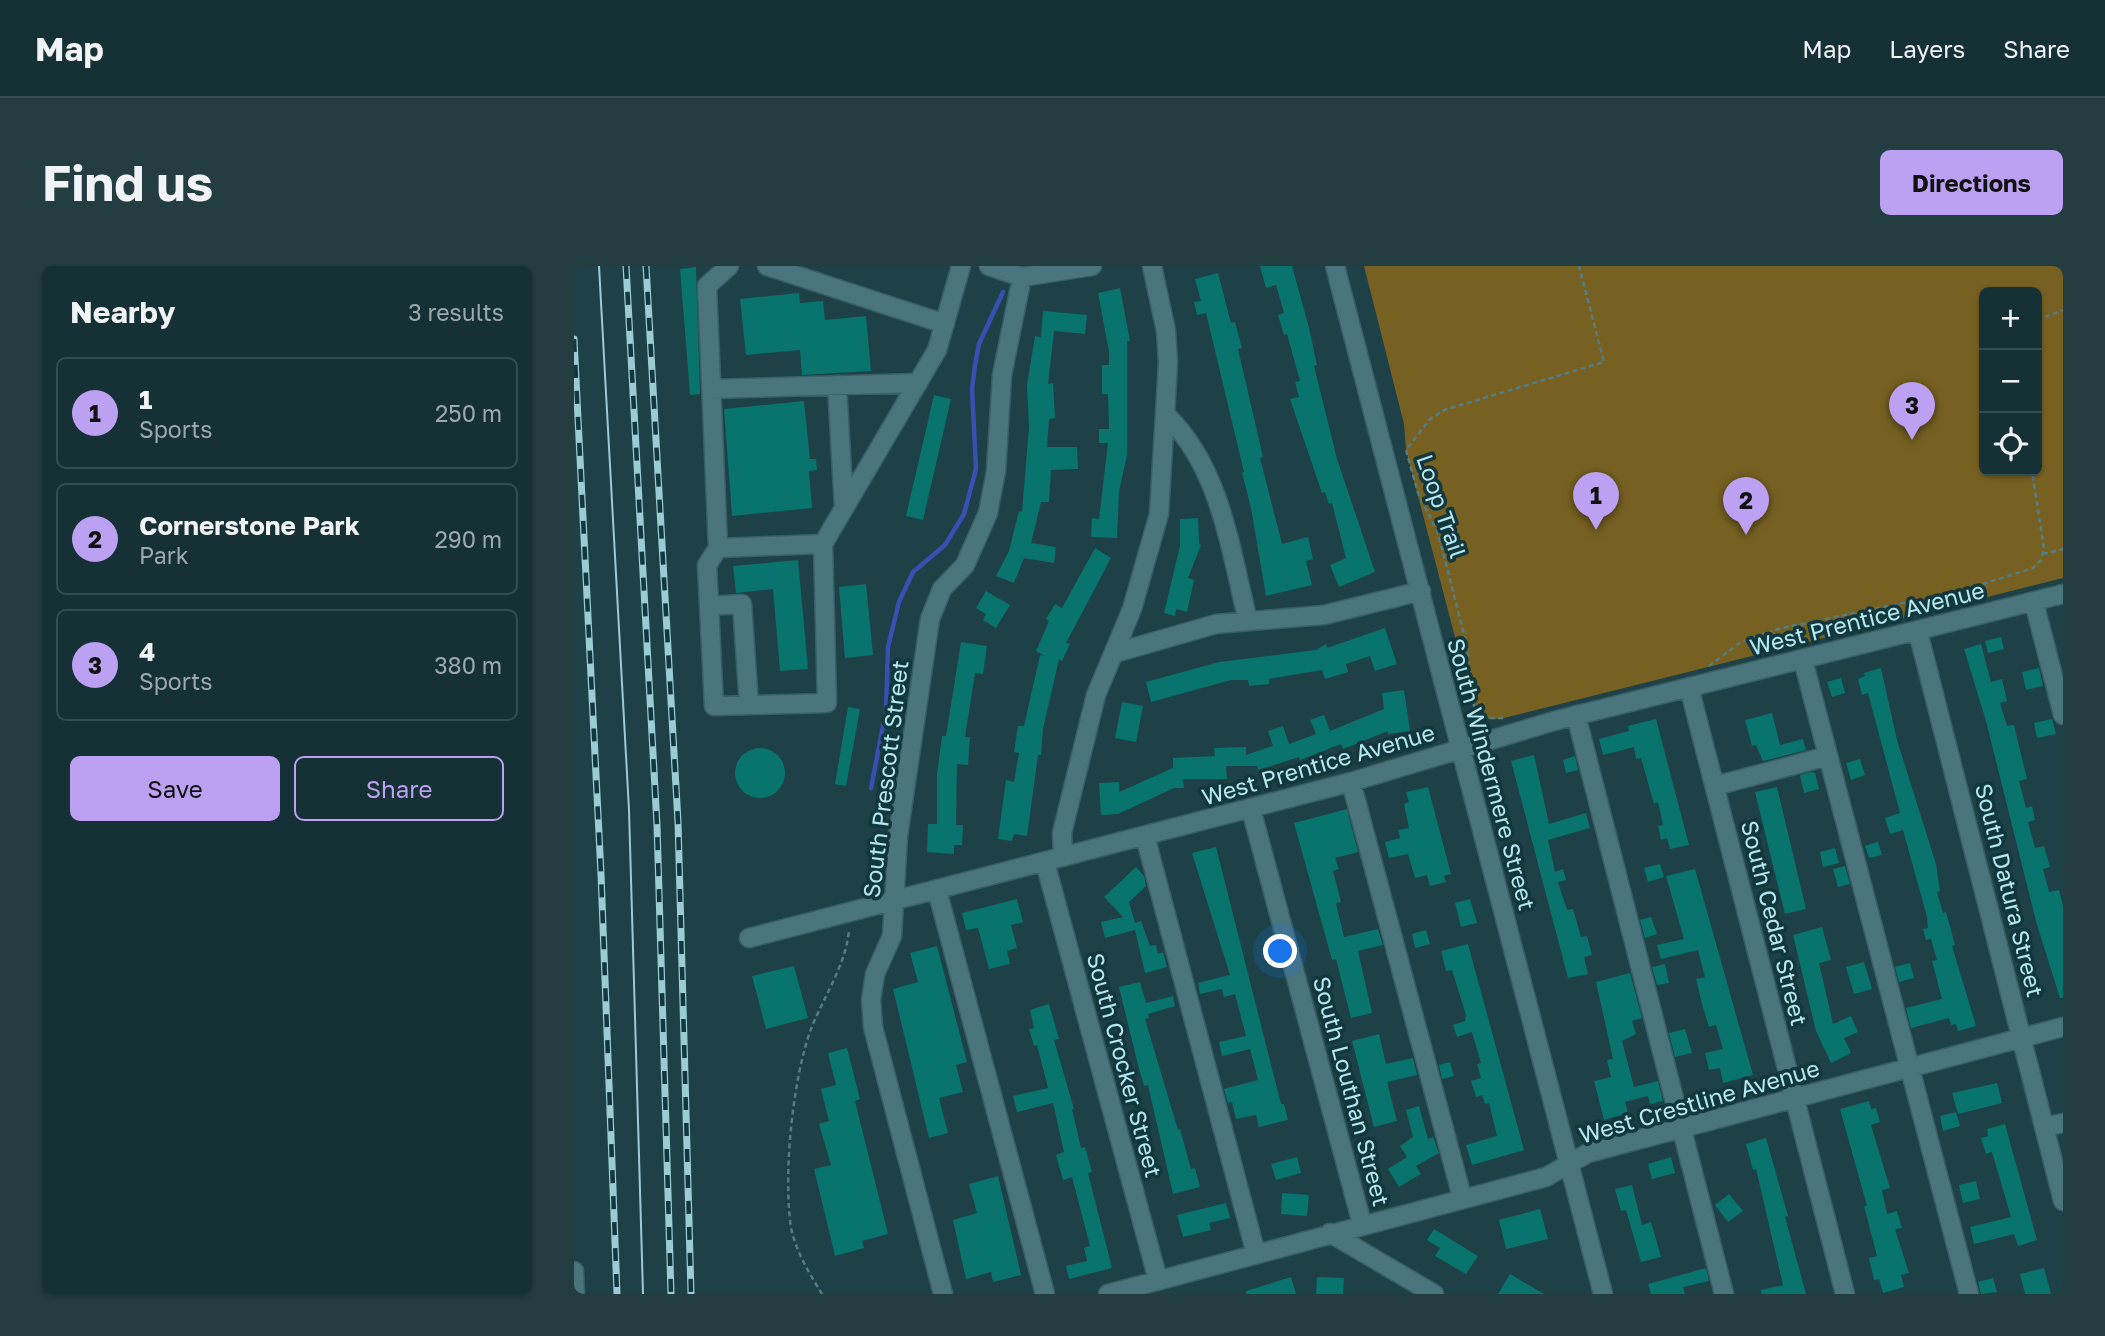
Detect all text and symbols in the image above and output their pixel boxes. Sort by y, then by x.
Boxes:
text: Map [35,29,104,68]
text: Map [1802,34,1851,63]
text: Layers [1889,34,1965,63]
text: Share [2003,34,2070,63]
button: Directions [1880,150,2063,215]
text: Find us [42,153,213,212]
map controls [1979,287,2042,476]
button: + [1979,287,2042,350]
text: Nearby [70,294,175,330]
text: 3 results [408,298,504,326]
button: − [1979,350,2042,413]
pin: 3 [1889,382,1935,440]
text: 1 [139,384,152,415]
text: 1 [89,399,101,427]
text: 250 m [435,399,502,427]
button: locate [1979,413,2042,476]
text: Sports [139,415,213,443]
street label: Loop Trail [1411,450,1473,562]
pin: 1 [1573,472,1619,530]
pin: 2 [1723,477,1769,535]
text: Cornerstone Park [139,510,360,541]
text: 2 [88,525,102,553]
text: 290 m [434,525,502,553]
text: Park [139,541,189,569]
street label: West Prentice Avenue [1747,575,1987,661]
street label: South Windermere Street [1442,635,1542,913]
text: 4 [139,636,155,667]
text: 3 [88,651,102,679]
text: 380 m [434,651,502,679]
street label: South Prescott Street [857,659,913,899]
text: Sports [139,667,213,695]
street label: West Prentice Avenue [1198,717,1438,811]
button: Save [70,756,280,821]
button: Share [294,756,504,821]
street label: South Datura Street [1970,780,2050,1000]
street label: South Cedar Street [1736,818,1814,1028]
your location [1263,934,1297,968]
street label: South Crocker Street [1082,950,1168,1180]
street label: South Louthan Street [1308,973,1396,1209]
street label: West Crestline Avenue [1576,1053,1822,1149]

